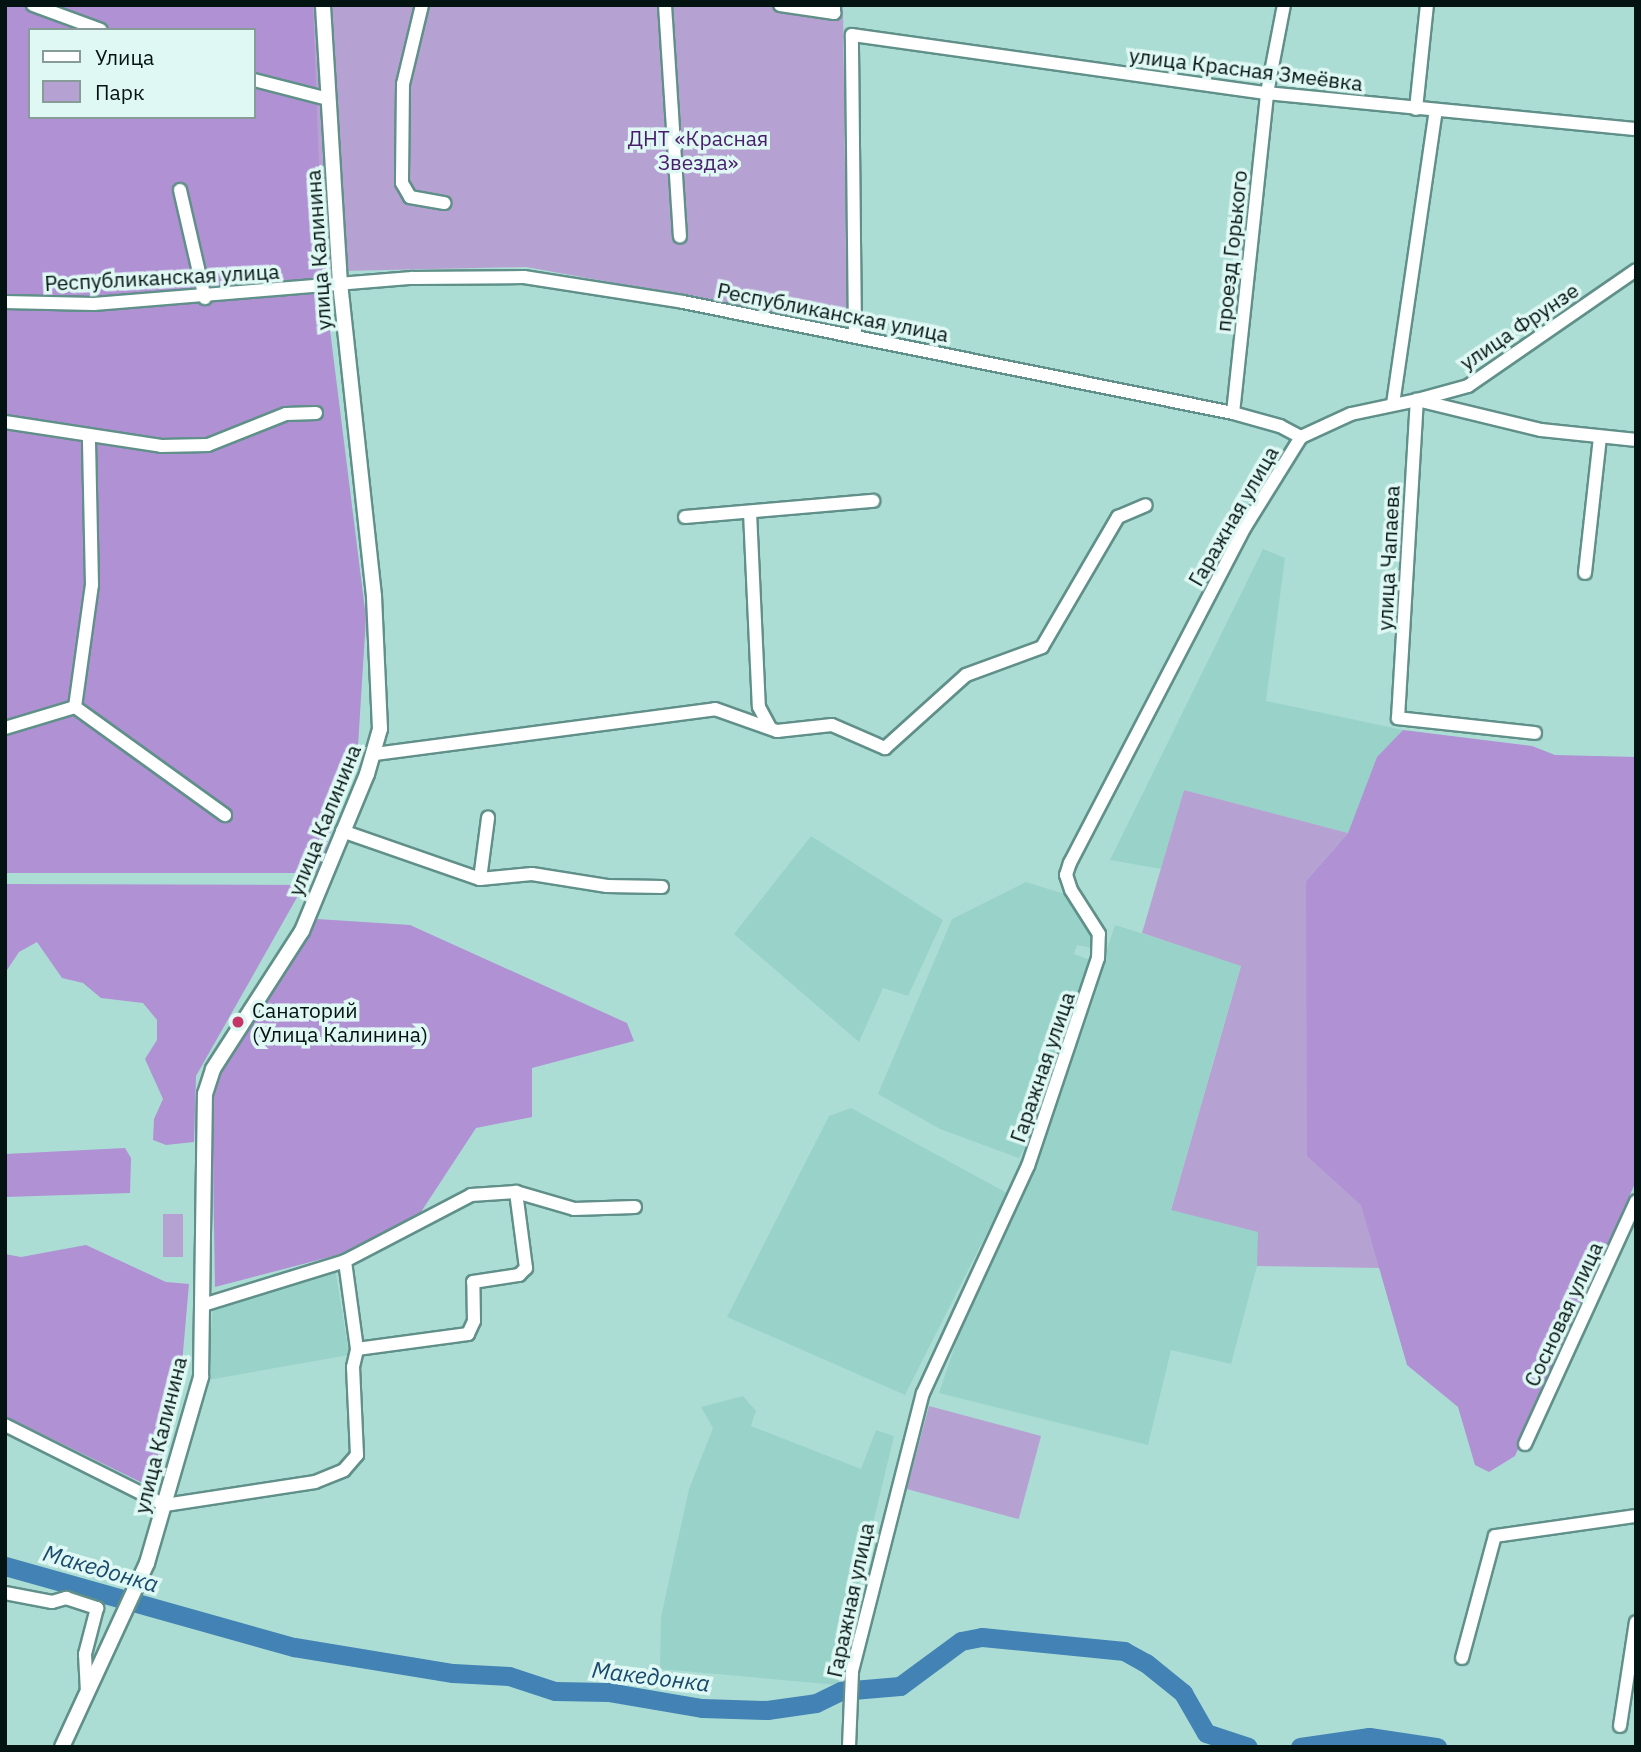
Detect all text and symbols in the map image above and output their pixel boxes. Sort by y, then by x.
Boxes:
legend [28,28,256,119]
street label: улица Красная Змеёвка [1128,42,1364,96]
text: Улица [95,43,154,71]
text: Парк [95,78,145,106]
park label: ДНТ «Красная Звезда» [628,125,768,175]
street label: улица Калинина [300,169,336,331]
street label: проезд Горького [1210,169,1252,333]
street label: Республиканская улица [44,258,280,296]
street label: Республиканская улица [715,277,951,347]
street label: улица Фрунзе [1455,277,1583,375]
street label: Гаражная улица [1183,442,1283,590]
street label: улица Чапаева [1372,485,1404,631]
street label: улица Калинина [282,741,366,899]
street label: Гаражная улица [1004,988,1080,1146]
place label: Санаторий (Улица Калинина) [252,997,428,1047]
marker: Санаторий (Улица Калинина) [230,1014,246,1030]
street label: Сосновая улица [1518,1238,1608,1390]
street label: улица Калинина [128,1354,192,1516]
street label: Гаражная улица [821,1520,879,1680]
water label: Македонка [40,1538,162,1598]
water label: Македонка [591,1655,711,1697]

